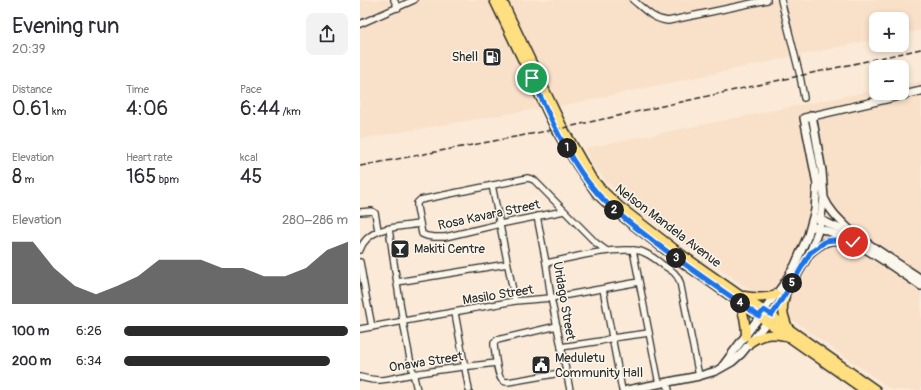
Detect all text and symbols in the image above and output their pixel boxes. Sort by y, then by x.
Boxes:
text: Evening run [12,12,120,40]
map controls [869,12,909,100]
button: + [869,12,909,52]
button: share [306,13,348,55]
text: 20:39 [12,41,46,57]
fuel station icon: Shell [481,46,503,68]
place label: Shell [452,49,478,65]
button: − [869,60,909,100]
pin [515,61,549,95]
icon: arrive [521,67,543,89]
text: Distance [12,83,52,96]
text: Time [126,83,149,96]
text: Pace [240,83,262,96]
text: 0.61 [12,96,50,121]
text: 4:06 [126,96,168,121]
text: 6:44 [240,96,280,121]
text: km [50,105,66,118]
text: /km [280,105,301,118]
pin: 1 [557,138,577,158]
text: 1 [565,141,569,154]
text: Elevation [12,151,54,164]
text: Heart rate [126,151,172,164]
text: kcal [240,151,258,164]
text: 8 [12,164,22,189]
text: 165 [126,164,156,189]
text: 45 [240,164,262,189]
text: m [22,173,34,186]
text: bpm [156,173,179,186]
street label: Nelson Mandela Avenue [612,181,725,271]
street label: Rosa Kavara Street [437,196,542,234]
pin: 2 [604,200,624,220]
text: 2 [611,203,617,216]
text: Elevation [12,212,62,228]
text: 280–286 m [282,212,348,228]
pin [836,225,870,259]
icon: check [842,231,864,253]
bar icon: Makiti Centre [389,238,411,260]
place label: Makiti Centre [414,241,486,257]
pin: 3 [666,248,686,268]
text: 3 [673,251,679,264]
street label: Uridago Street [549,260,579,342]
pin: 5 [782,273,802,293]
text: 5 [789,276,795,289]
street label: Masilo Street [461,281,535,309]
pin: 4 [730,293,750,313]
text: 4 [737,296,743,309]
text: 100 m [12,323,49,339]
text: 6:26 [76,323,102,339]
street label: Onawa Street [388,348,465,376]
place label: Meduletu Community Hall [555,350,643,381]
text: 200 m [12,353,51,369]
text: 6:34 [76,353,102,369]
public building icon: Meduletu Community Hall [530,354,552,376]

